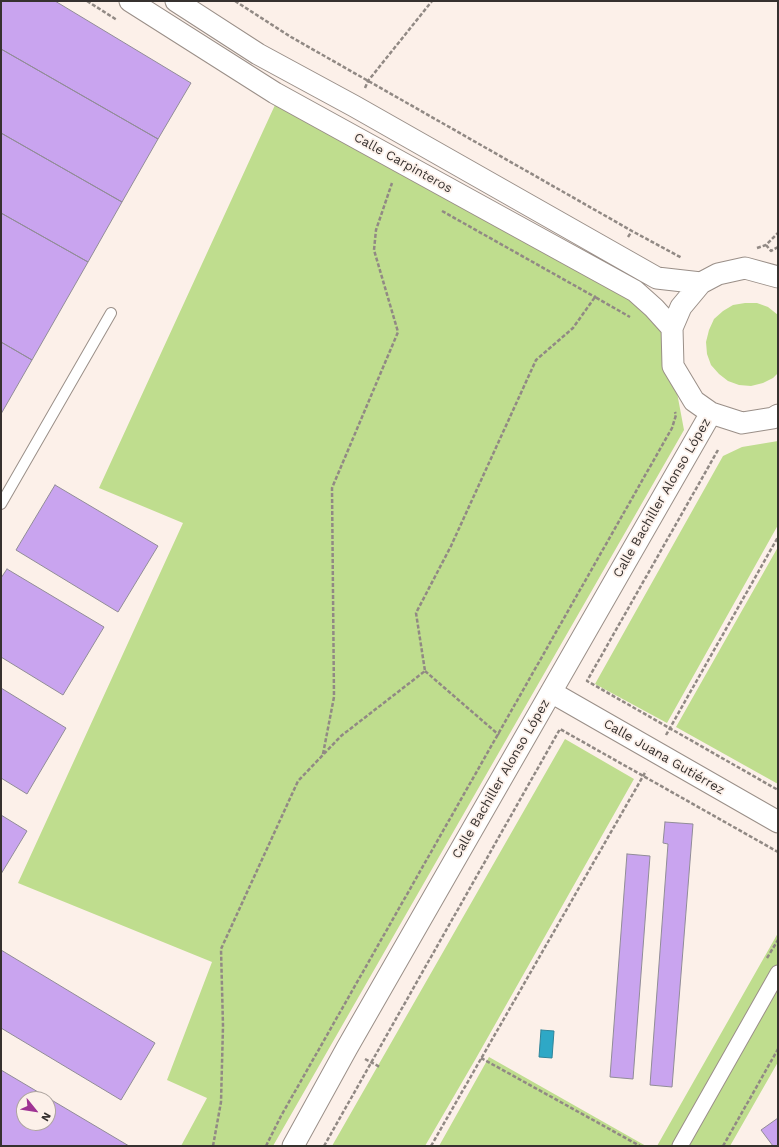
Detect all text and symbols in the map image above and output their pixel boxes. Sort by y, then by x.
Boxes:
street label: Calle Carpinteros [351,130,455,196]
street label: Calle Bachiller Alonso López [610,416,714,580]
street label: Calle Bachiller Alonso López [449,697,553,861]
street label: Calle Juana Gutiérrez [601,716,727,798]
north arrow [16,1091,56,1131]
text: N [38,1110,54,1124]

